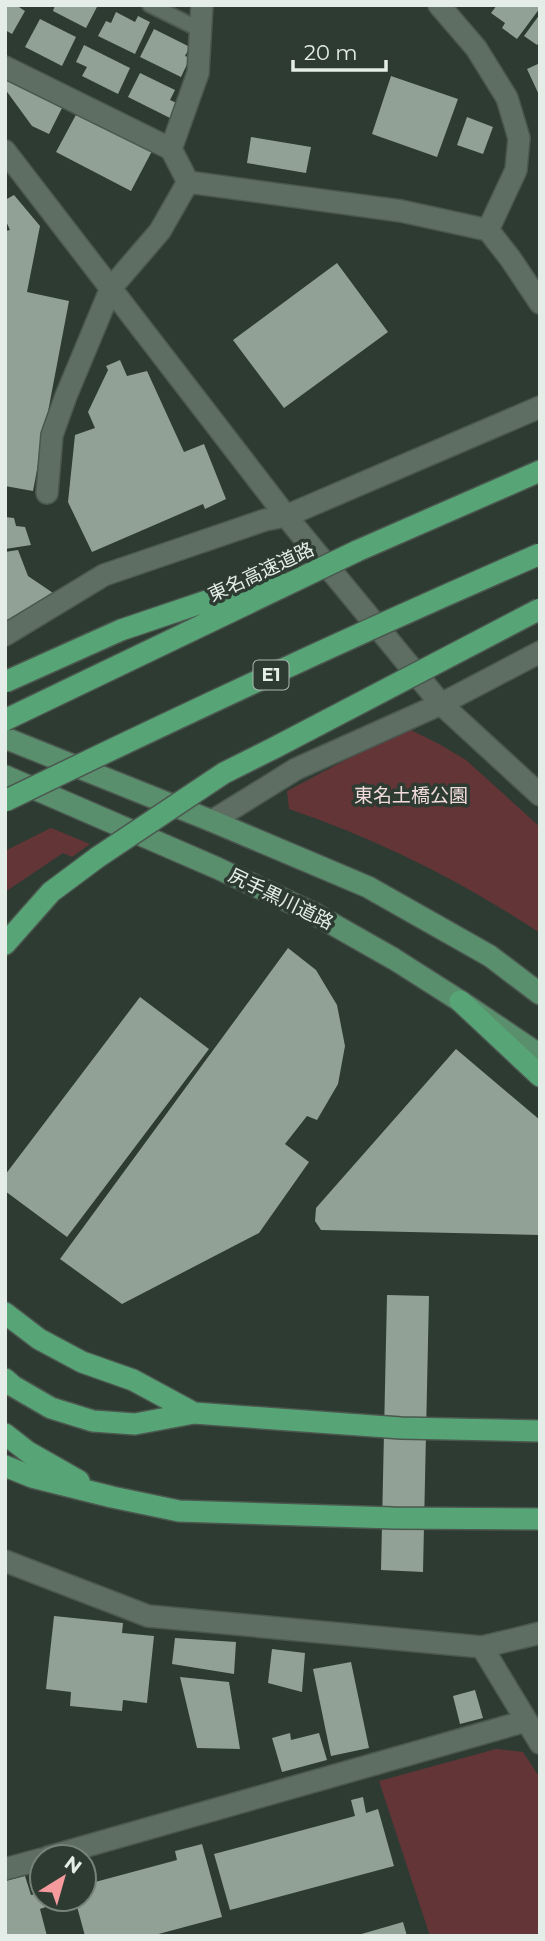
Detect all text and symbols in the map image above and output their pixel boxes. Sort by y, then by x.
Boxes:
scale bar [293,28,386,72]
text: 20 m [304,40,358,65]
street label: 東名高速道路 [204,537,318,607]
road number: E1 [254,660,288,690]
park label: 東名土橋公園 [354,784,468,807]
street label: 尻手黒川道路 [225,864,337,934]
north arrow [28,1843,98,1913]
text: N [60,1851,86,1879]

